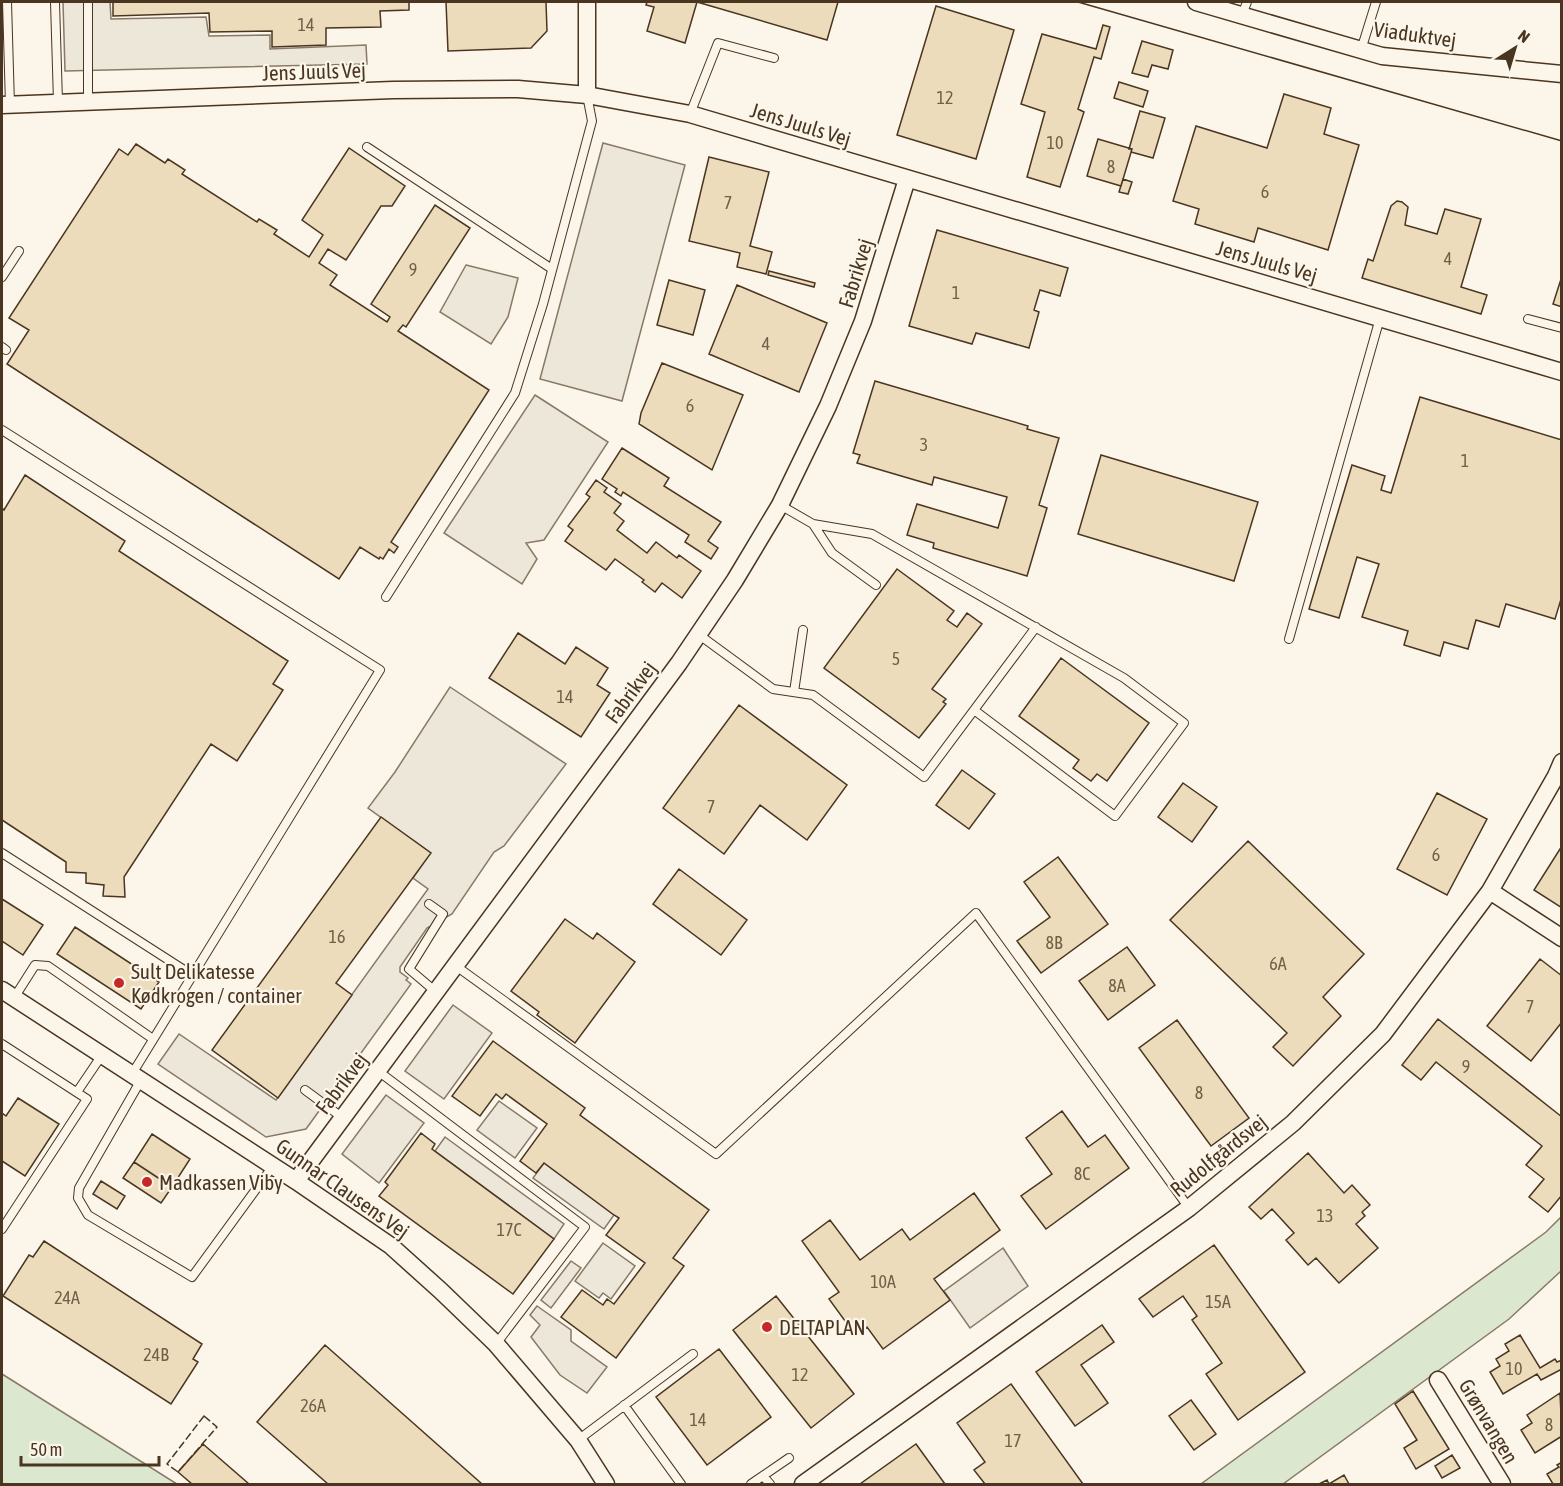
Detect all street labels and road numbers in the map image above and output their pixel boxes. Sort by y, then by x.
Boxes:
street label: Viaduktvej [1372,16,1458,52]
street label: Jens Juuls Vej [262,57,366,85]
street label: Jens Juuls Vej [748,97,854,151]
street label: Jens Juuls Vej [1214,235,1320,287]
street label: Fabrikvej [833,236,877,310]
street label: Fabrikvej [599,656,661,728]
street label: Fabrikvej [310,1047,372,1119]
street label: Rudolfgårdsvej [1165,1109,1271,1201]
street label: Gunnar Clausens Vej [272,1133,414,1243]
street label: Grønvangen [1454,1374,1524,1468]

